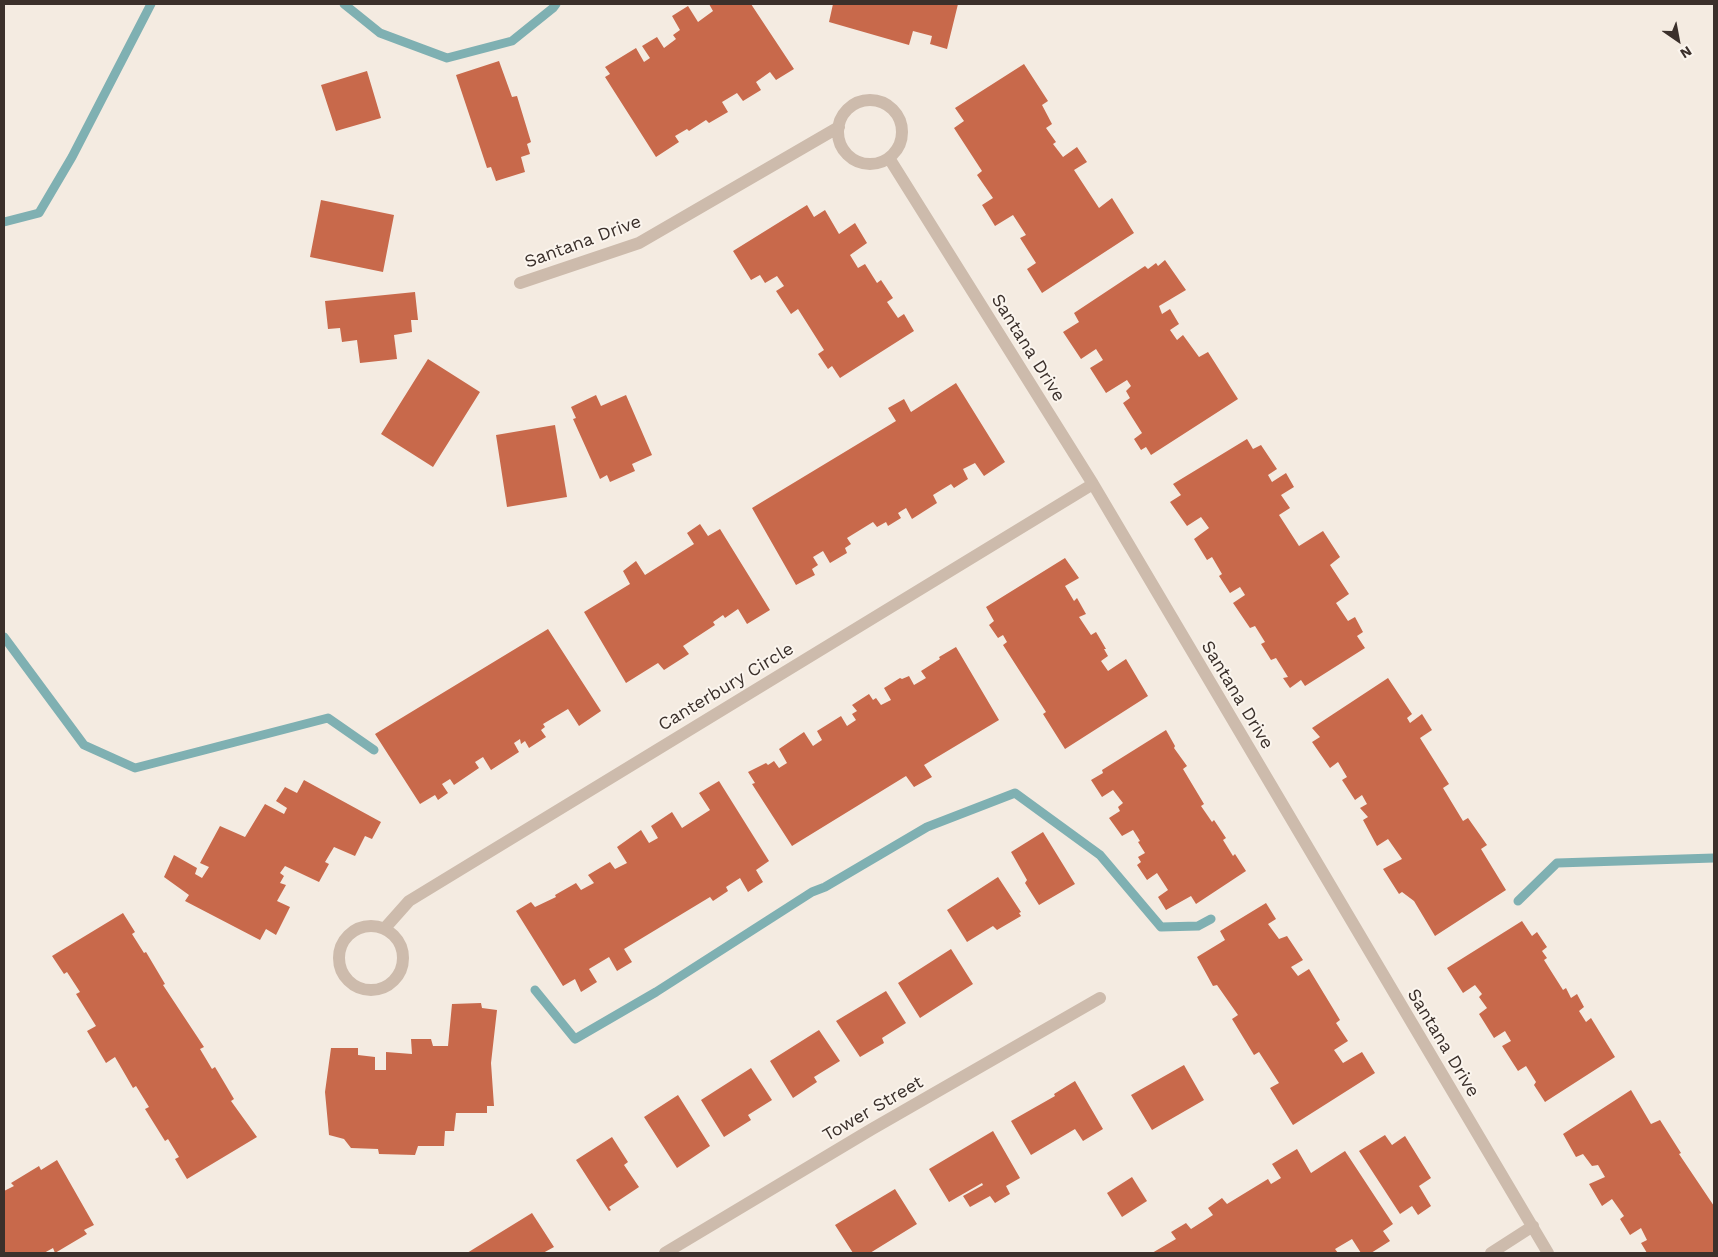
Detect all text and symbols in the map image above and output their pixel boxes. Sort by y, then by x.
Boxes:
north arrow [1653,15,1703,65]
text: N [1677,43,1695,62]
street label: Santana Drive [522,211,644,273]
street label: Santana Drive [986,290,1070,406]
street label: Santana Drive [1196,637,1278,753]
street label: Canterbury Circle [654,638,798,736]
street label: Santana Drive [1402,985,1484,1101]
street label: Tower Street [819,1072,927,1146]

